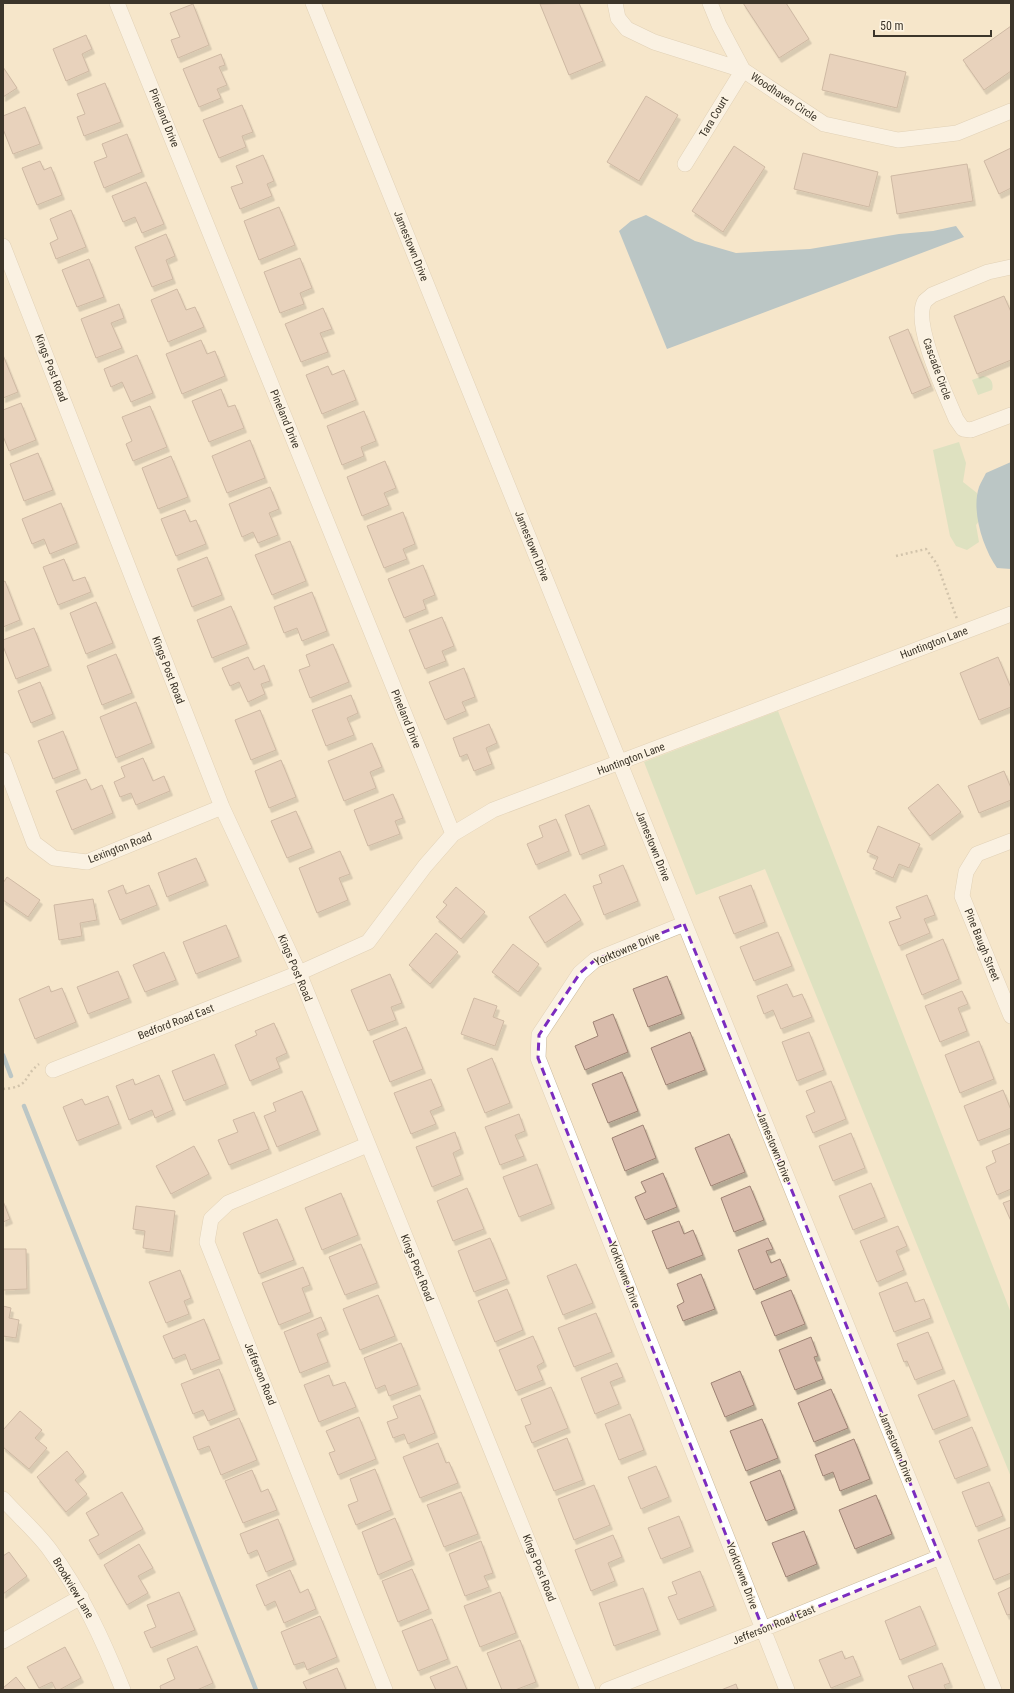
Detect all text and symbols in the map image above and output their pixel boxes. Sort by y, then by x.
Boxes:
scale bar [874,12,991,38]
text: 50 m [880,19,904,33]
street label: Woodhaven Circle [748,70,820,124]
street label: Pineland Drive [146,87,182,149]
street label: Tara Court [697,94,731,140]
street label: Jamestown Drive [391,209,431,283]
street label: Kings Post Road [32,332,70,404]
street label: Cascade Circle [920,336,954,402]
street label: Pineland Drive [267,388,303,450]
street label: Jamestown Drive [512,509,552,583]
street label: Huntington Lane [898,624,970,662]
street label: Kings Post Road [149,634,187,706]
street label: Pineland Drive [388,688,424,750]
street label: Huntington Lane [595,740,667,778]
street label: Jamestown Drive [633,809,673,883]
street label: Lexington Road [86,830,154,866]
street label: Pine Baugh Street [962,907,1002,983]
street label: Yorktowne Drive [592,929,662,969]
street label: Kings Post Road [275,933,315,1003]
street label: Bedford Road East [136,1002,216,1042]
street label: Jamestown Drive [754,1110,794,1184]
street label: Kings Post Road [398,1233,436,1303]
street label: Yorktowne Drive [605,1240,643,1310]
street label: Jefferson Road [242,1341,278,1407]
street label: Jamestown Drive [876,1410,916,1484]
street label: Kings Post Road [520,1533,558,1603]
street label: Yorktowne Drive [723,1541,761,1611]
street label: Brookview Lane [50,1555,96,1621]
street label: Jefferson Road East [731,1603,817,1647]

